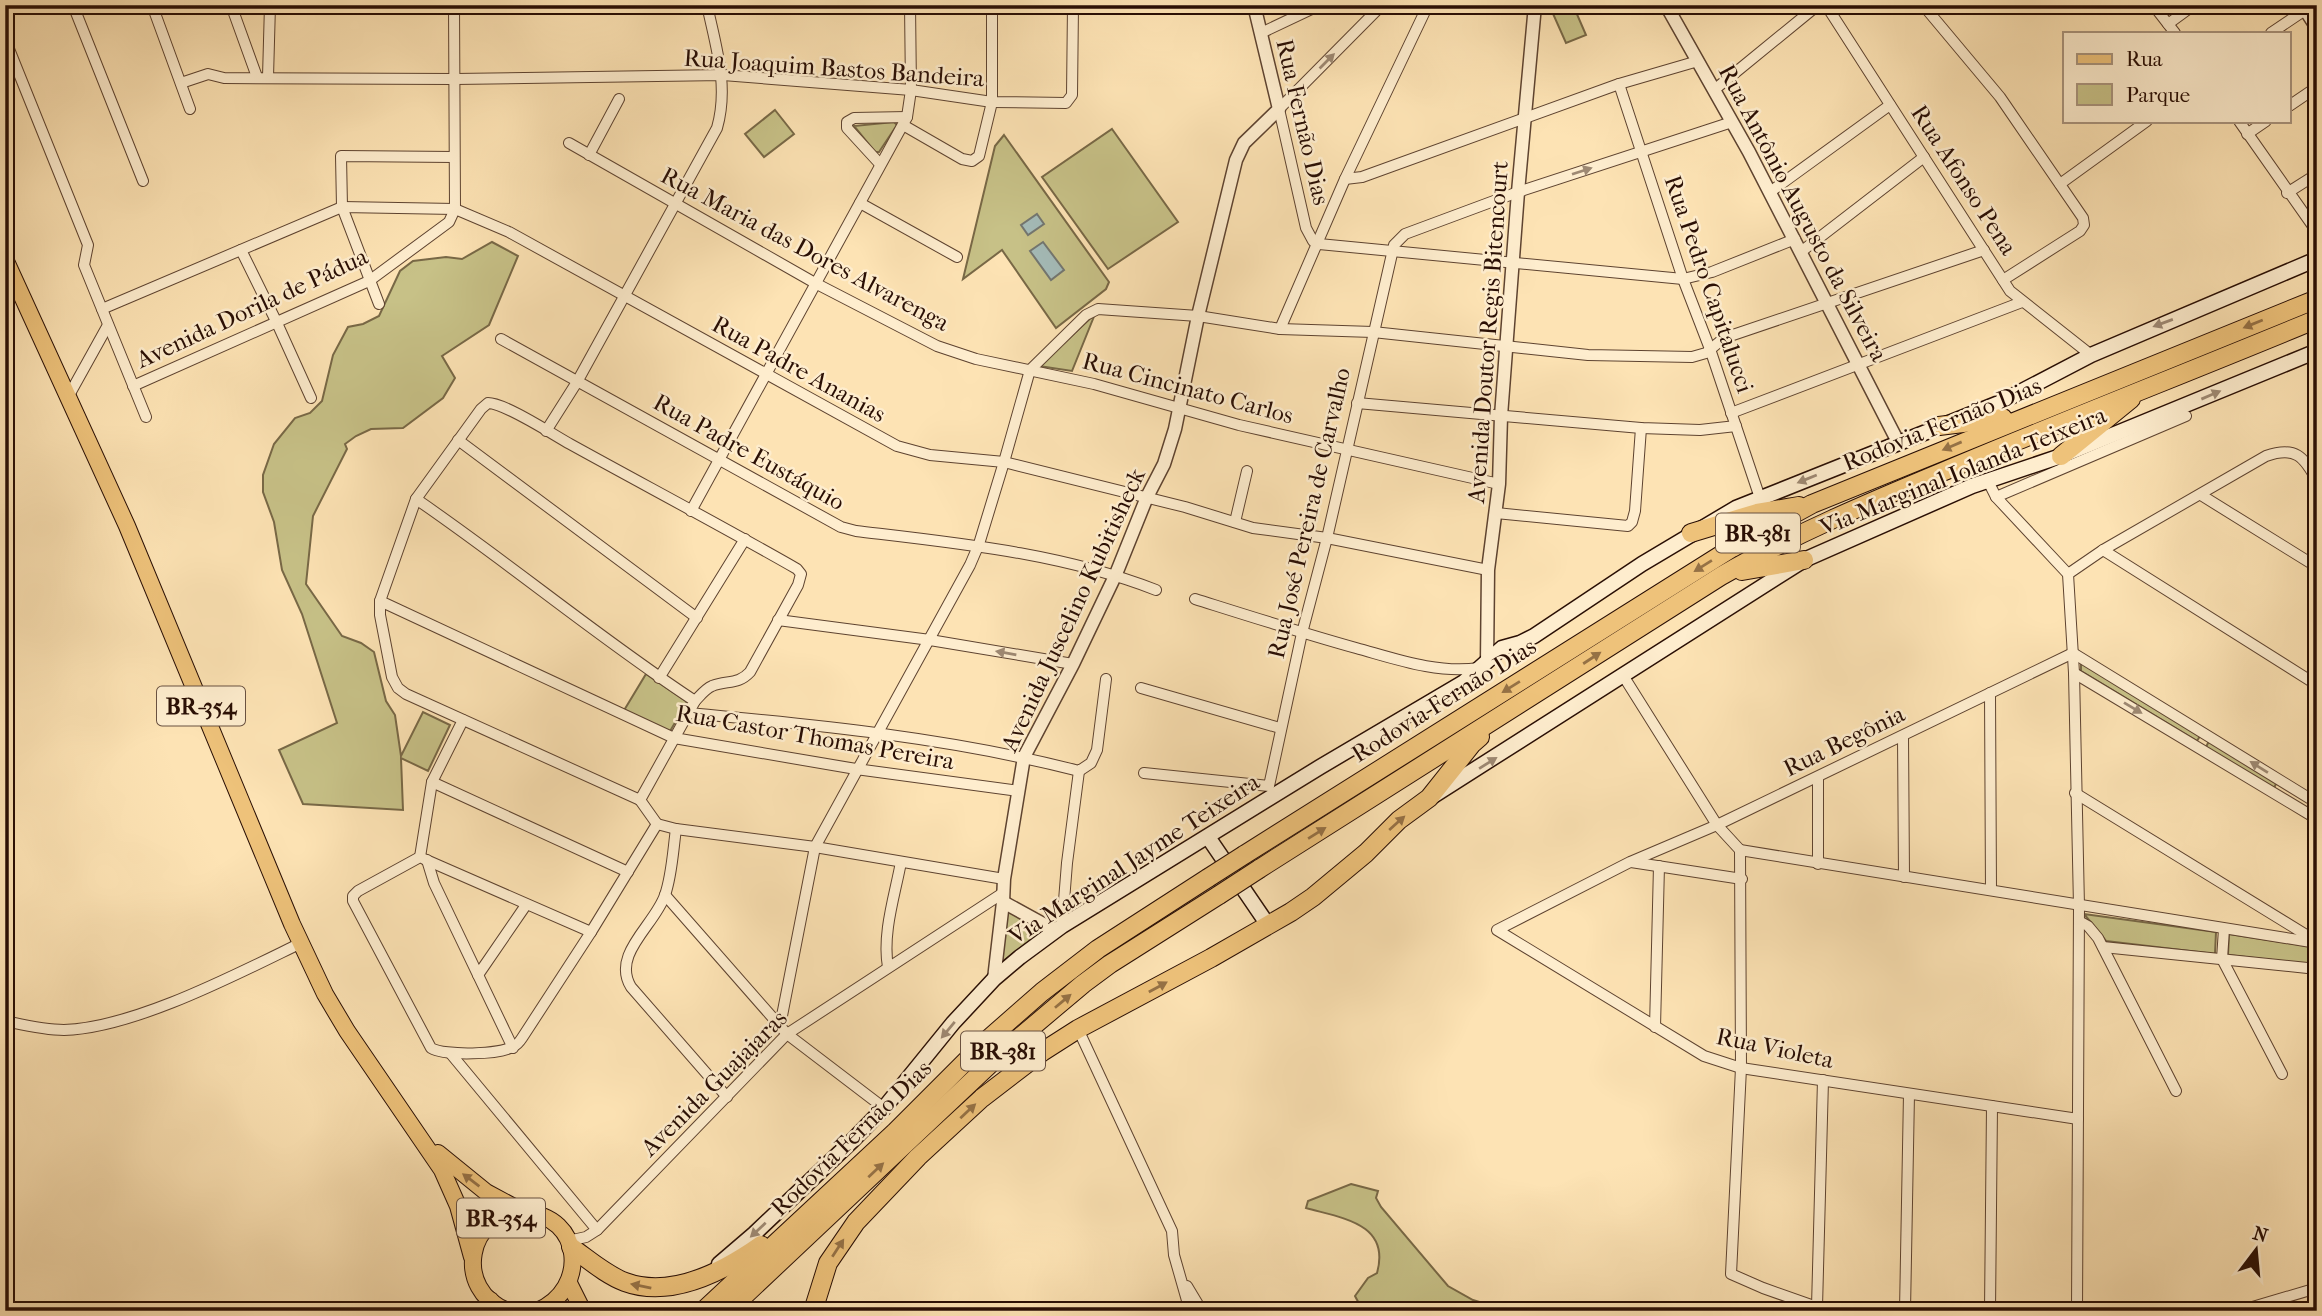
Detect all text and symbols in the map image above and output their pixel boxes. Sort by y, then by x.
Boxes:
legend [2063,32,2290,122]
street label: Rua Fernão Dias [1270,36,1336,208]
street label: Rua Joaquim Bastos Bandeira [683,44,986,93]
text: Rua [2126,47,2163,71]
one-way arrow [1318,53,1335,69]
street label: Rua Antônio Augusto da Silveira [1713,60,1894,367]
text: Parque [2126,83,2190,107]
street label: Rua Afonso Pena [1905,100,2023,261]
street label: Avenida Doutor Regis Bitencourt [1462,159,1514,505]
street label: Rua Maria das Dores Alvarenga [656,161,955,337]
one-way arrow [1572,165,1593,176]
street label: Rua Pedro Capitalucci [1659,172,1759,396]
street label: Avenida Dorila de Pádua [131,242,373,374]
street label: Rua Padre Ananias [707,310,891,428]
one-way arrow [2153,318,2174,329]
one-way arrow [2243,318,2264,329]
street label: Rua Cincinato Carlos [1080,346,1297,430]
street label: Rua José Pereira de Carvalho [1262,365,1356,661]
street label: Rodovia Fernão Dias [1838,371,2046,477]
street label: Rua Padre Eustáquio [649,388,849,516]
one-way arrow [2201,389,2222,400]
street label: Via Marginal Iolanda Teixeira [1815,400,2111,542]
one-way arrow [1941,441,1962,452]
street label: Avenida Juscelino Kubitisheck [995,463,1151,757]
one-way arrow [1797,474,1818,485]
road number: BR-381 [1716,513,1800,552]
one-way arrow [1694,560,1713,573]
street label: Rodovia Fernão Dias [1347,632,1541,768]
one-way arrow [995,647,1017,658]
one-way arrow [1582,652,1602,665]
one-way arrow [1501,680,1520,693]
road number: BR-354 [157,686,245,726]
street label: Rua Castor Thomas Pereira [674,699,957,775]
street label: Rua Begônia [1779,699,1910,782]
one-way arrow [2123,702,2142,714]
one-way arrow [1478,756,1497,769]
one-way arrow [2249,760,2268,773]
street label: Via Marginal Jayme Teixeira [1003,767,1265,951]
one-way arrow [1389,816,1406,831]
one-way arrow [1307,826,1327,839]
one-way arrow [1148,981,1167,993]
one-way arrow [1054,993,1072,1009]
street label: Avenida Guajajaras [634,1004,793,1163]
one-way arrow [941,1021,956,1038]
street label: Rua Violeta [1714,1022,1837,1074]
road number: BR-381 [961,1032,1045,1070]
street label: Rodovia Fernão Dias [765,1054,937,1222]
one-way arrow [959,1103,976,1119]
one-way arrow [867,1162,885,1178]
one-way arrow [462,1173,480,1188]
road number: BR-354 [457,1198,545,1238]
north arrow [2220,1214,2290,1284]
one-way arrow [750,1222,767,1238]
text: N [2250,1222,2271,1247]
one-way arrow [831,1238,844,1257]
one-way arrow [630,1280,652,1291]

